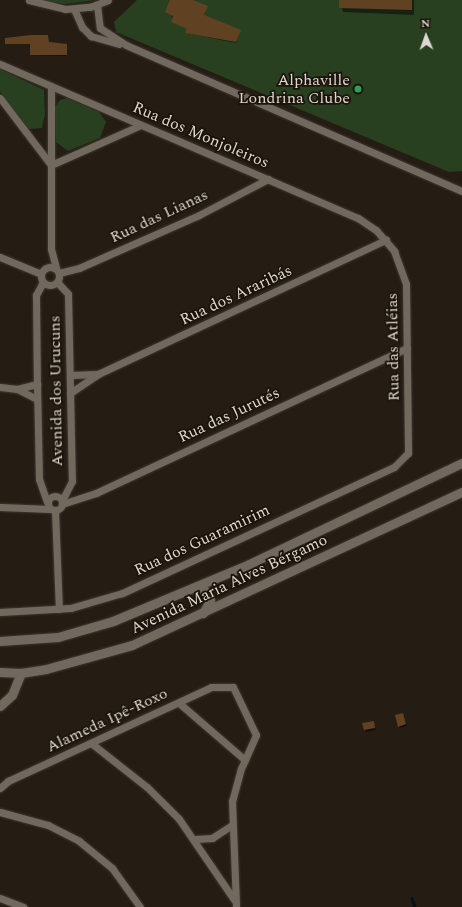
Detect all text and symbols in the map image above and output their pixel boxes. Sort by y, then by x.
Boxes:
text: N [421,15,430,32]
north arrow [406,16,446,56]
place label: Alphaville Londrina Clube [238,70,350,108]
marker: Alphaville Londrina Clube [353,84,363,94]
street label: Rua dos Monjoleiros [130,98,272,172]
street label: Rua das Lianas [107,185,211,247]
street label: Rua dos Araribás [177,261,295,329]
street label: Rua das Atléias [382,293,404,401]
street label: Avenida dos Urucuns [45,315,67,467]
street label: Rua das Jurutés [175,383,283,447]
street label: Rua dos Guaramirim [131,500,273,580]
street label: Avenida Maria Alves Bérgamo [128,530,330,638]
street label: Alameda Ipê-Roxo [43,684,171,756]

